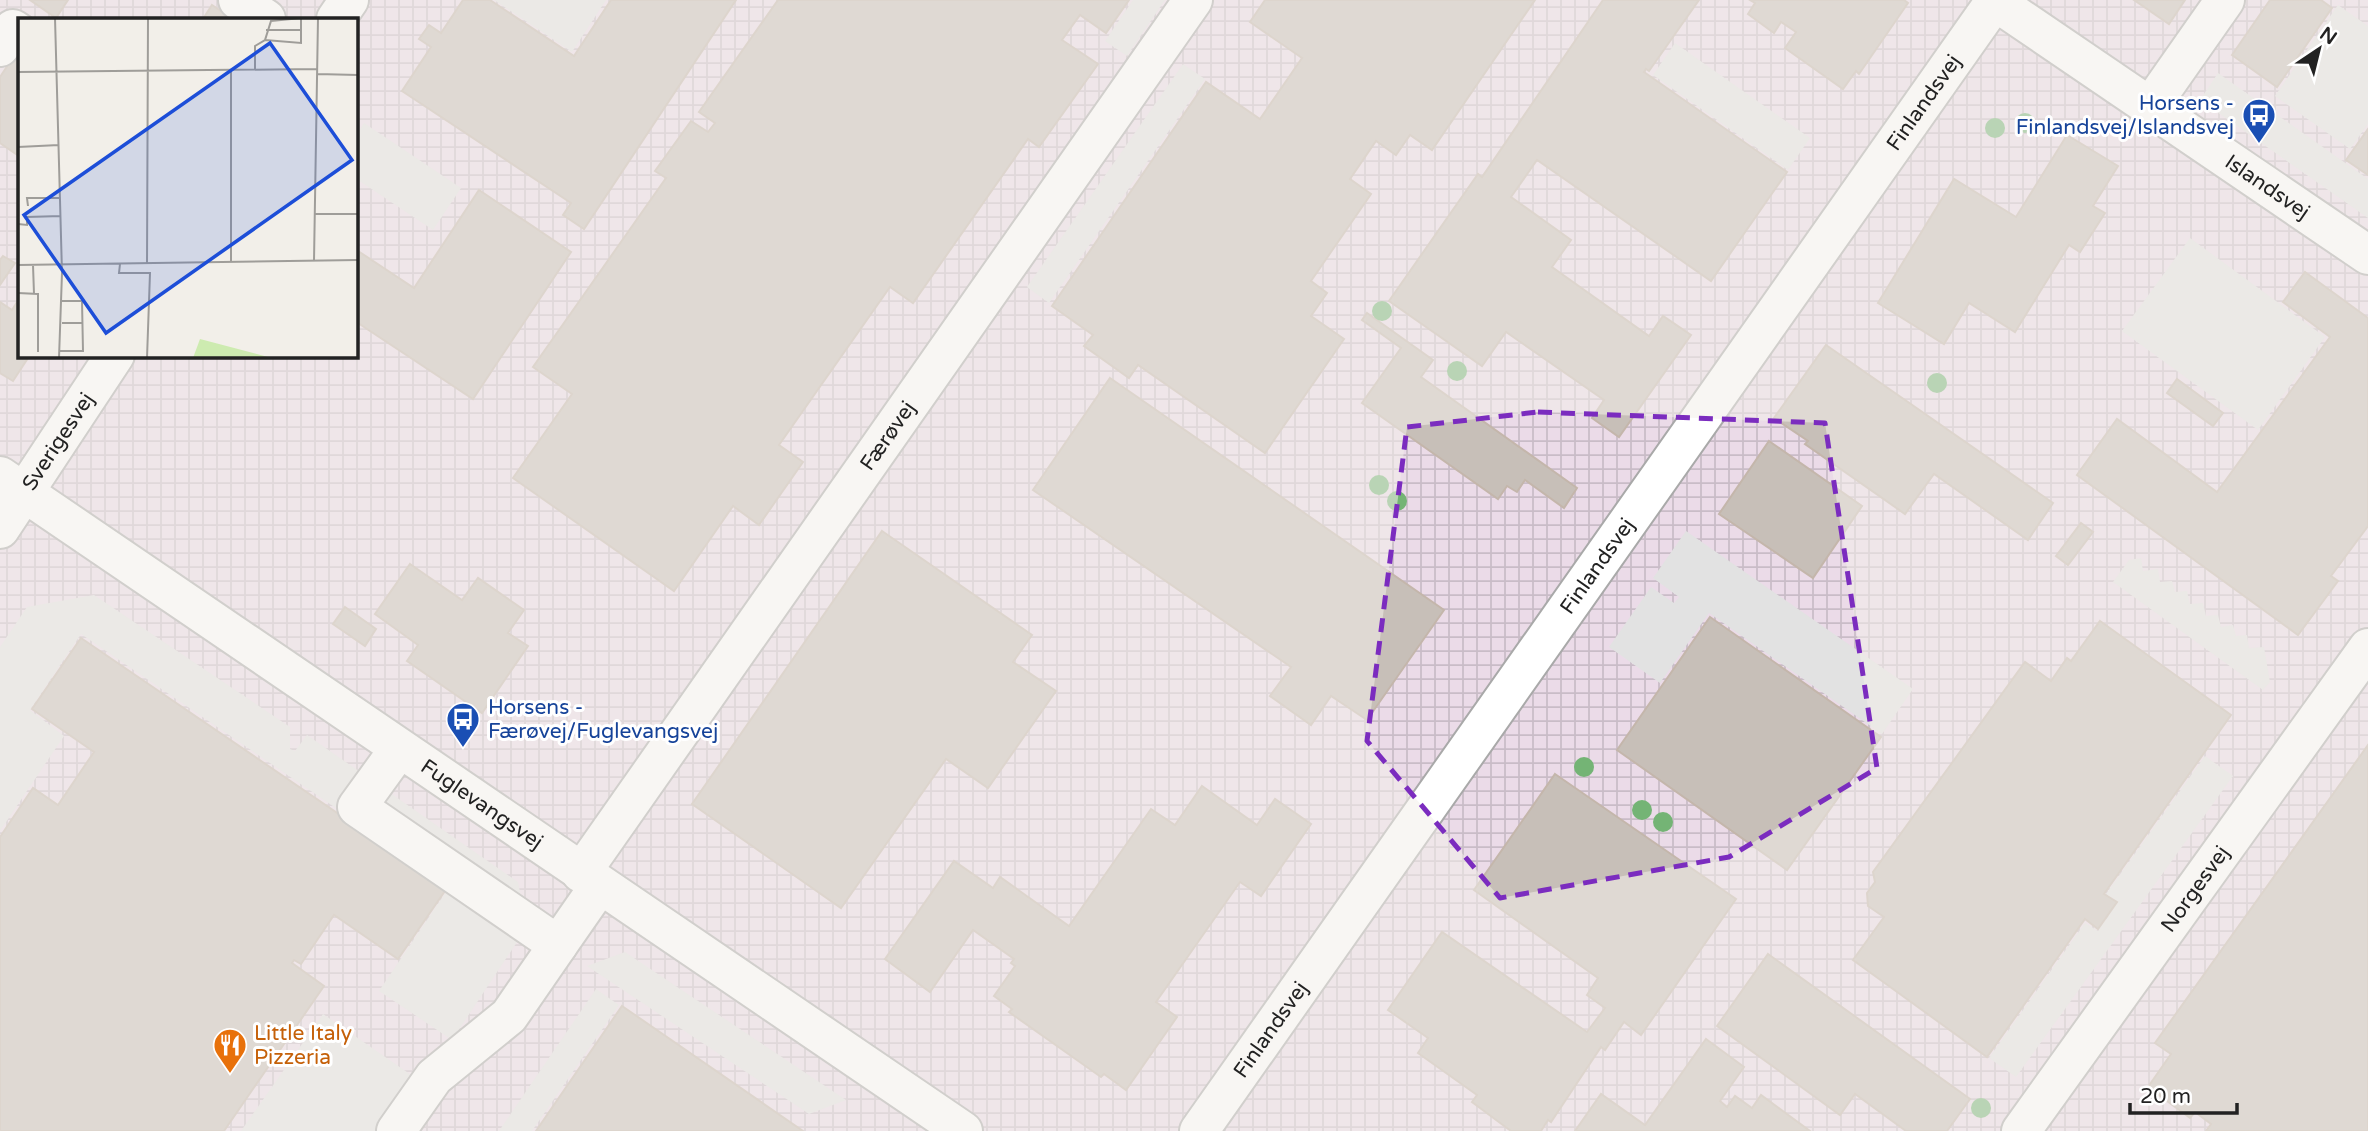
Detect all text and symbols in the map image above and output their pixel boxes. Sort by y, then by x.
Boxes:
north arrow [2284,14,2354,84]
inset map [18,18,357,357]
text: N [2316,23,2341,49]
street label: Finlandsvej [1881,50,1966,156]
place label: Horsens - Finlandsvej/Islandsvej [2016,91,2234,140]
bus stop icon: Horsens - Finlandsvej/Islandsvej [2240,96,2278,145]
street label: Islandsvej [2220,149,2314,225]
street label: Sverigesvej [17,388,100,495]
street label: Færøvej [855,397,921,476]
street label: Finlandsvej [1555,513,1640,619]
place label: Horsens - Færøvej/Fuglevangsvej [488,695,718,744]
bus stop icon: Horsens - Færøvej/Fuglevangsvej [444,700,482,749]
street label: Fuglevangsvej [416,754,548,855]
street label: Norgesvej [2156,841,2235,937]
street label: Finlandsvej [1228,977,1313,1083]
place label: Little Italy Pizzeria [254,1021,352,1070]
restaurant icon: Little Italy Pizzeria [211,1026,249,1075]
scale bar [2130,1072,2237,1116]
text: 20 m [2140,1084,2191,1109]

